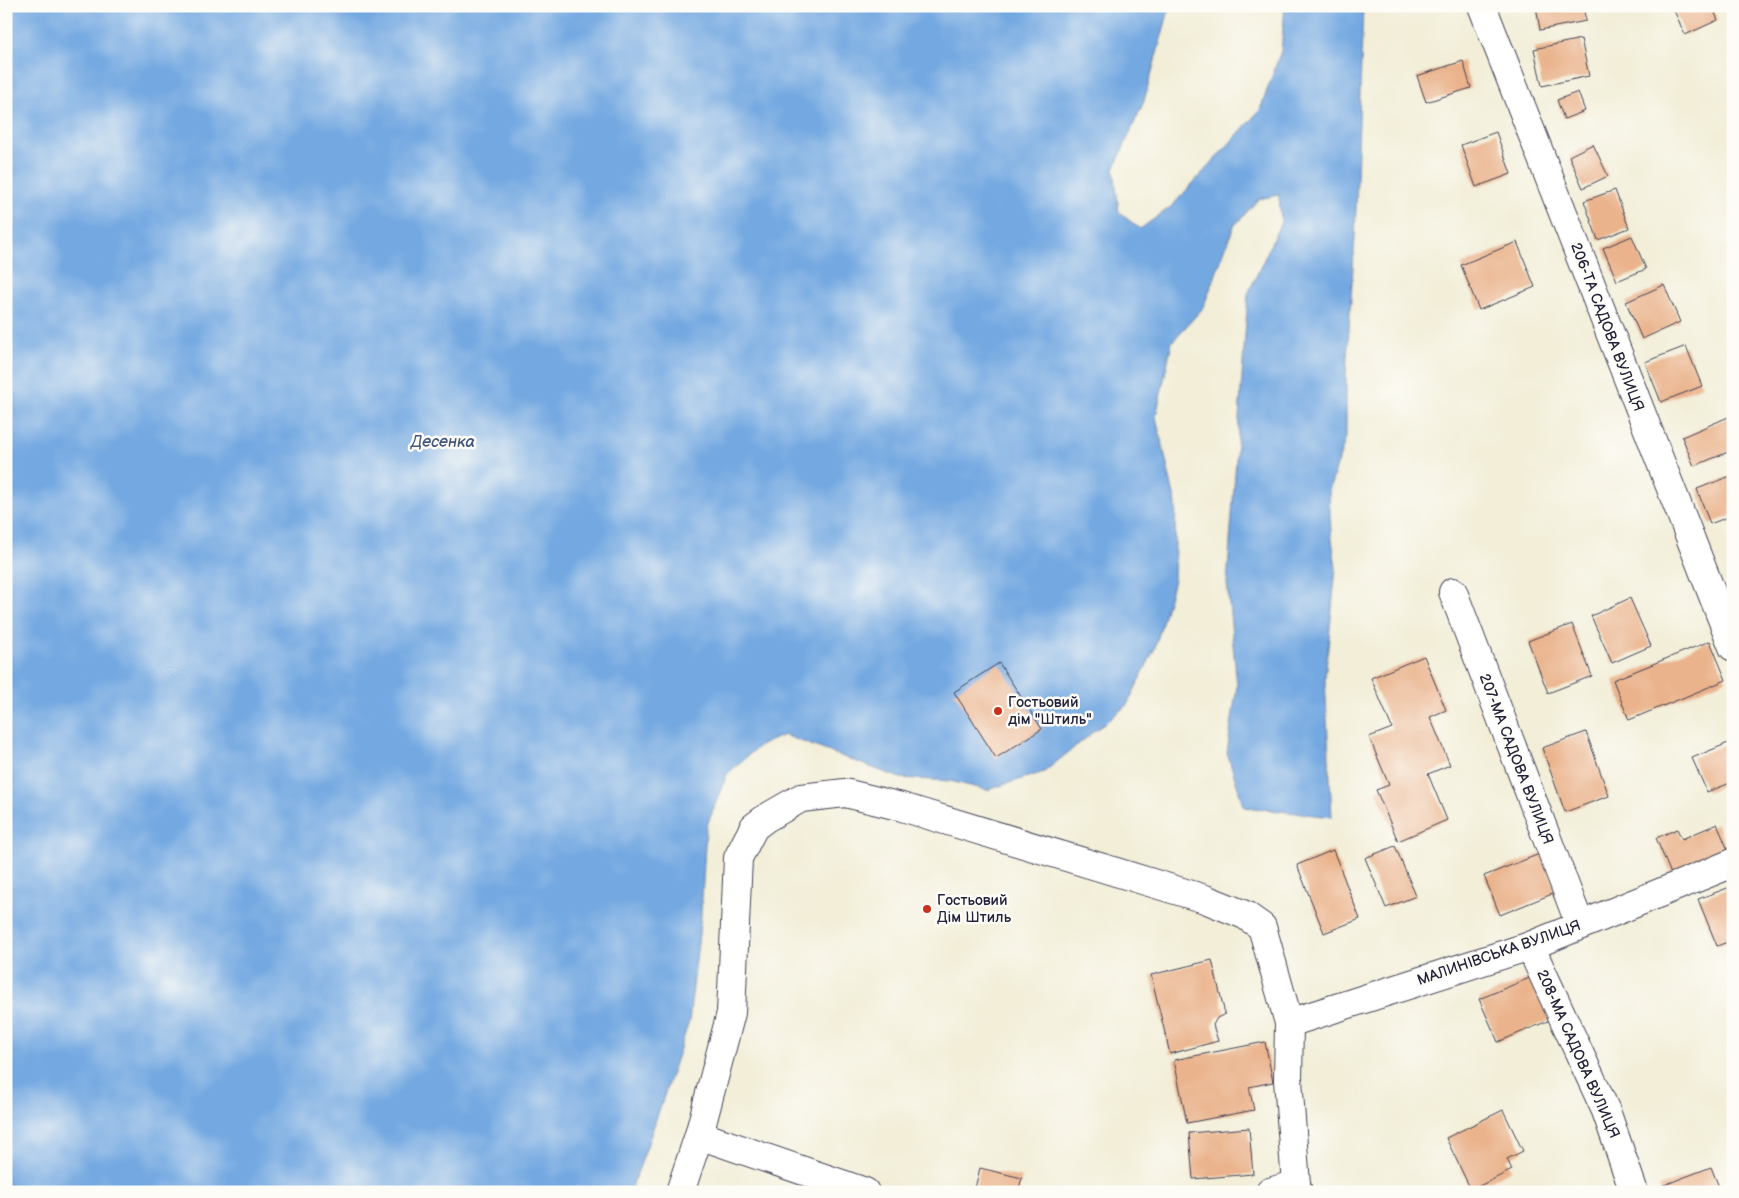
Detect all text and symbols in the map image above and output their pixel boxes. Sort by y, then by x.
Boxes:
street label: 206-ТА САДОВА ВУЛИЦЯ [1566,240,1648,414]
water label: Десенка [410,433,475,452]
street label: 207-МА САДОВА ВУЛИЦЯ [1475,671,1557,847]
place label: Гостьовий дім "Штиль" [1008,693,1092,729]
marker: Гостьовий дім "Штиль" [992,705,1004,717]
place label: Гостьовий Дім Штиль [937,891,1012,927]
marker: Гостьовий Дім Штиль [921,903,933,915]
street label: МАЛИНІВСЬКА ВУЛИЦЯ [1415,916,1583,990]
street label: 208-МА САДОВА ВУЛИЦЯ [1532,967,1624,1141]

